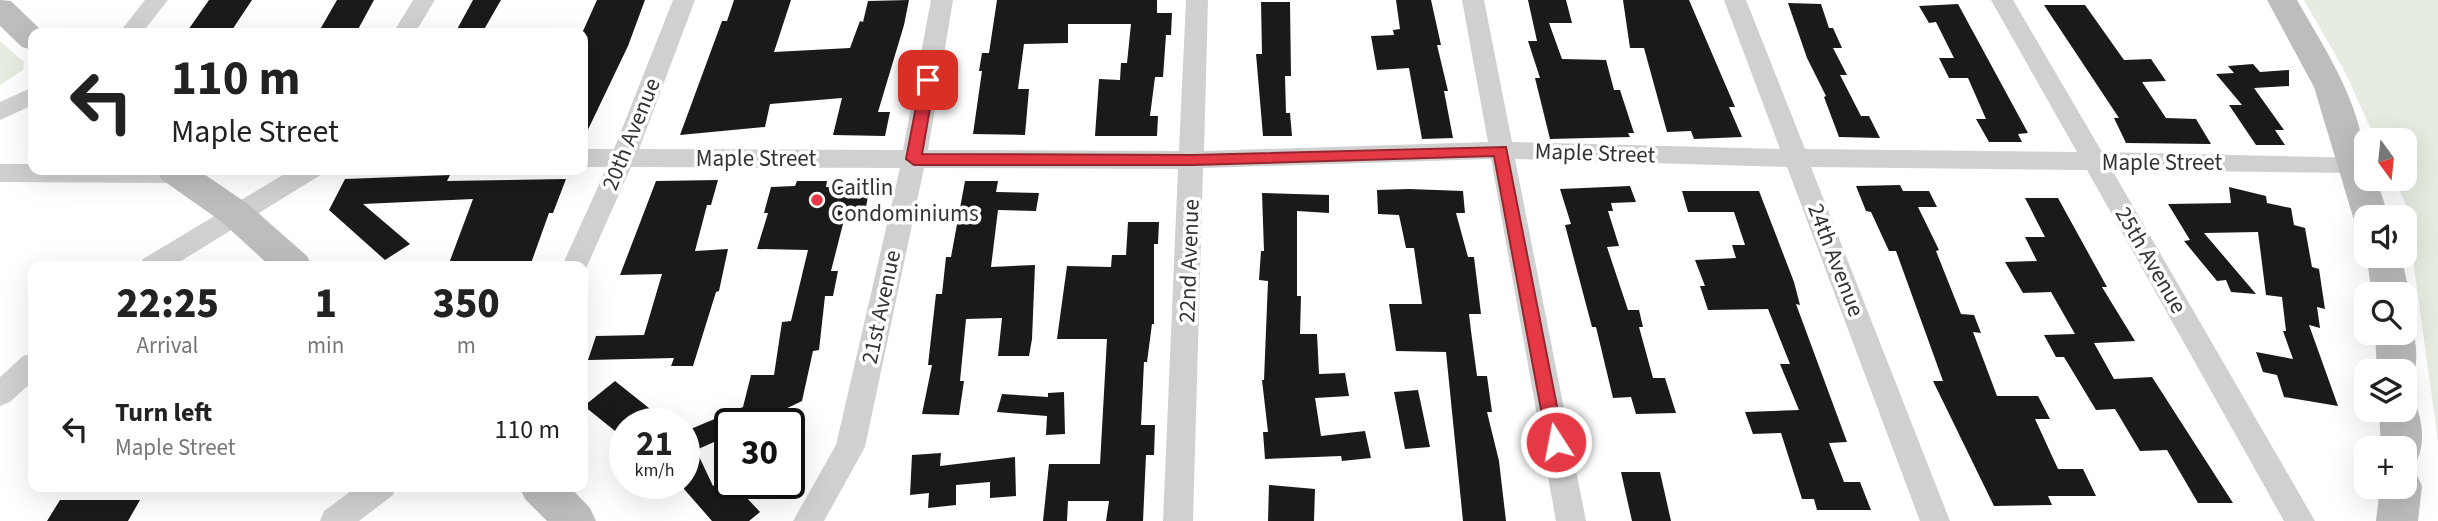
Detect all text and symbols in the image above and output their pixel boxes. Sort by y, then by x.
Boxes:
text: 110 m [171,44,300,114]
pin [898,50,958,110]
icon: left [56,56,147,147]
icon: arrive [909,61,947,99]
street label: 20th Avenue [593,73,669,195]
text: Maple Street [171,109,339,155]
north arrow [2354,128,2417,191]
map controls [2354,128,2417,499]
street label: Maple Street [1534,134,1656,172]
street label: Maple Street [696,142,817,175]
street label: Maple Street [2102,146,2223,179]
place label: Caitlin Condominiums [831,171,979,230]
marker: Caitlin Condominiums [809,192,825,208]
street label: 22nd Avenue [1170,199,1208,323]
street label: 24th Avenue [1799,199,1873,321]
street label: 25th Avenue [2107,200,2195,320]
button: sound [2354,205,2417,268]
street label: 21st Avenue [853,247,909,367]
text: 22:25 [116,274,219,334]
text: 1 [314,274,337,334]
text: 350 [433,274,500,334]
button: search [2354,282,2417,345]
text: Arrival [137,329,198,362]
text: min [307,329,344,362]
text: m [457,329,476,362]
button: layers [2354,359,2417,422]
text: Turn left [115,394,212,431]
position arrow [1519,405,1593,479]
speed limit sign: 30 [714,408,805,499]
icon: left [56,410,94,448]
text: 110 m [494,411,560,448]
text: 21 [636,419,673,469]
text: Maple Street [115,431,236,464]
button: + [2354,436,2417,499]
text: km/h [635,458,674,483]

